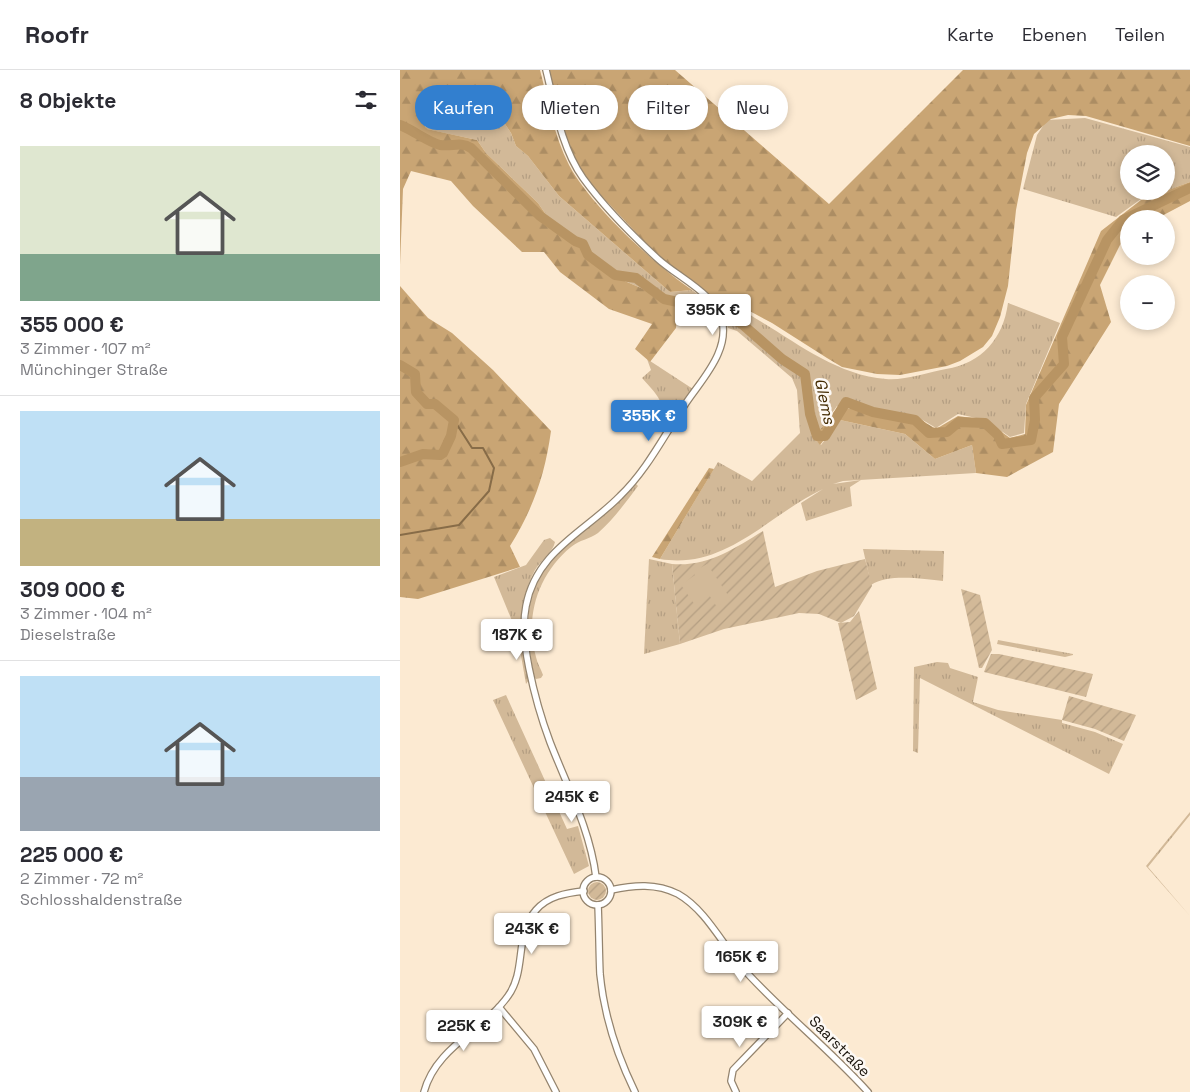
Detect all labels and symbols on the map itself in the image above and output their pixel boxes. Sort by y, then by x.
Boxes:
pin: 395K € [672,294,754,336]
water label: Glems [810,376,840,426]
pin: 355K € [608,400,690,442]
pin: 187K € [476,618,558,661]
pin: 245K € [531,780,613,823]
pin: 243K € [491,912,573,955]
pin: 165K € [700,940,782,983]
pin: 309K € [699,1006,781,1048]
pin: 225K € [423,1010,505,1052]
street label: Saarstraße [805,1011,875,1081]

